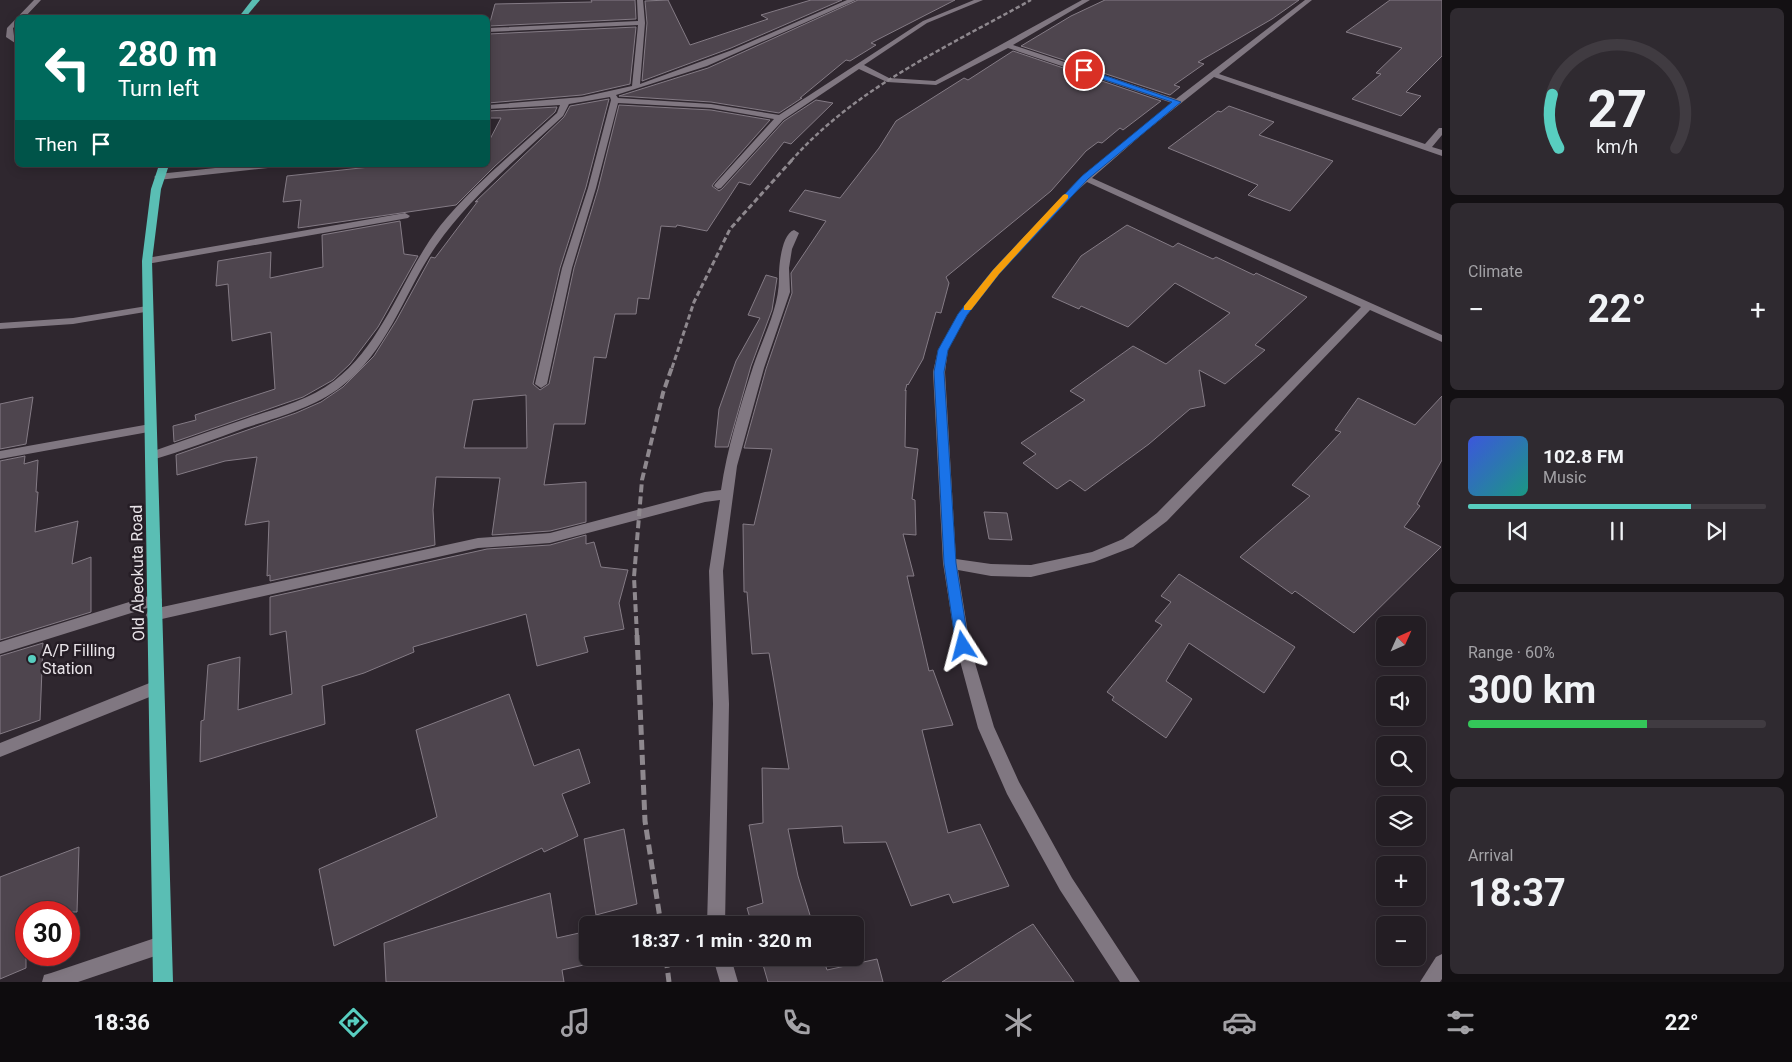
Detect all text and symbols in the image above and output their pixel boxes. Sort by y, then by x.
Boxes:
text: 280 m [118,34,217,75]
icon: left [35,35,100,100]
pin [1063,49,1105,91]
icon: arrive [1070,56,1098,84]
text: Turn left [118,76,199,101]
text: 27 [1587,79,1647,140]
icon: arrive [87,130,115,158]
text: Then [35,133,77,156]
text: km/h [1596,136,1638,157]
text: Climate [1468,262,1523,281]
text: 22° [1588,287,1646,331]
text: − [1468,293,1484,326]
text: + [1750,293,1766,326]
text: 102.8 FM [1543,445,1624,468]
text: Music [1543,468,1586,487]
street label: Old Abeokuta Road [127,505,148,641]
icon: previous [1504,517,1532,545]
icon: pause [1603,517,1631,545]
icon: next [1702,517,1730,545]
north arrow [1376,616,1426,666]
map controls [1376,616,1426,966]
position arrow [936,619,988,671]
place label: A/P Filling Station [42,641,115,678]
text: Range · 60% [1468,643,1555,662]
marker: A/P Filling Station [26,653,38,665]
text: 300 km [1468,668,1596,712]
button: sound [1376,676,1426,726]
button: search [1376,736,1426,786]
button: layers [1376,796,1426,846]
text: Arrival [1468,846,1513,865]
button: + [1376,856,1426,906]
text: 18:37 [1468,871,1566,915]
speed limit sign: 30 [15,901,80,966]
button: − [1376,916,1426,966]
text: 18:37 · 1 min · 320 m [631,929,812,952]
icon: directions [336,1005,371,1040]
icon: music [558,1005,593,1040]
icon: phone [779,1005,814,1040]
icon: climate [1001,1005,1036,1040]
icon: car [1222,1005,1257,1040]
icon: filters [1443,1005,1478,1040]
text: 18:36 [93,1010,150,1035]
text: 22° [1665,1010,1699,1035]

